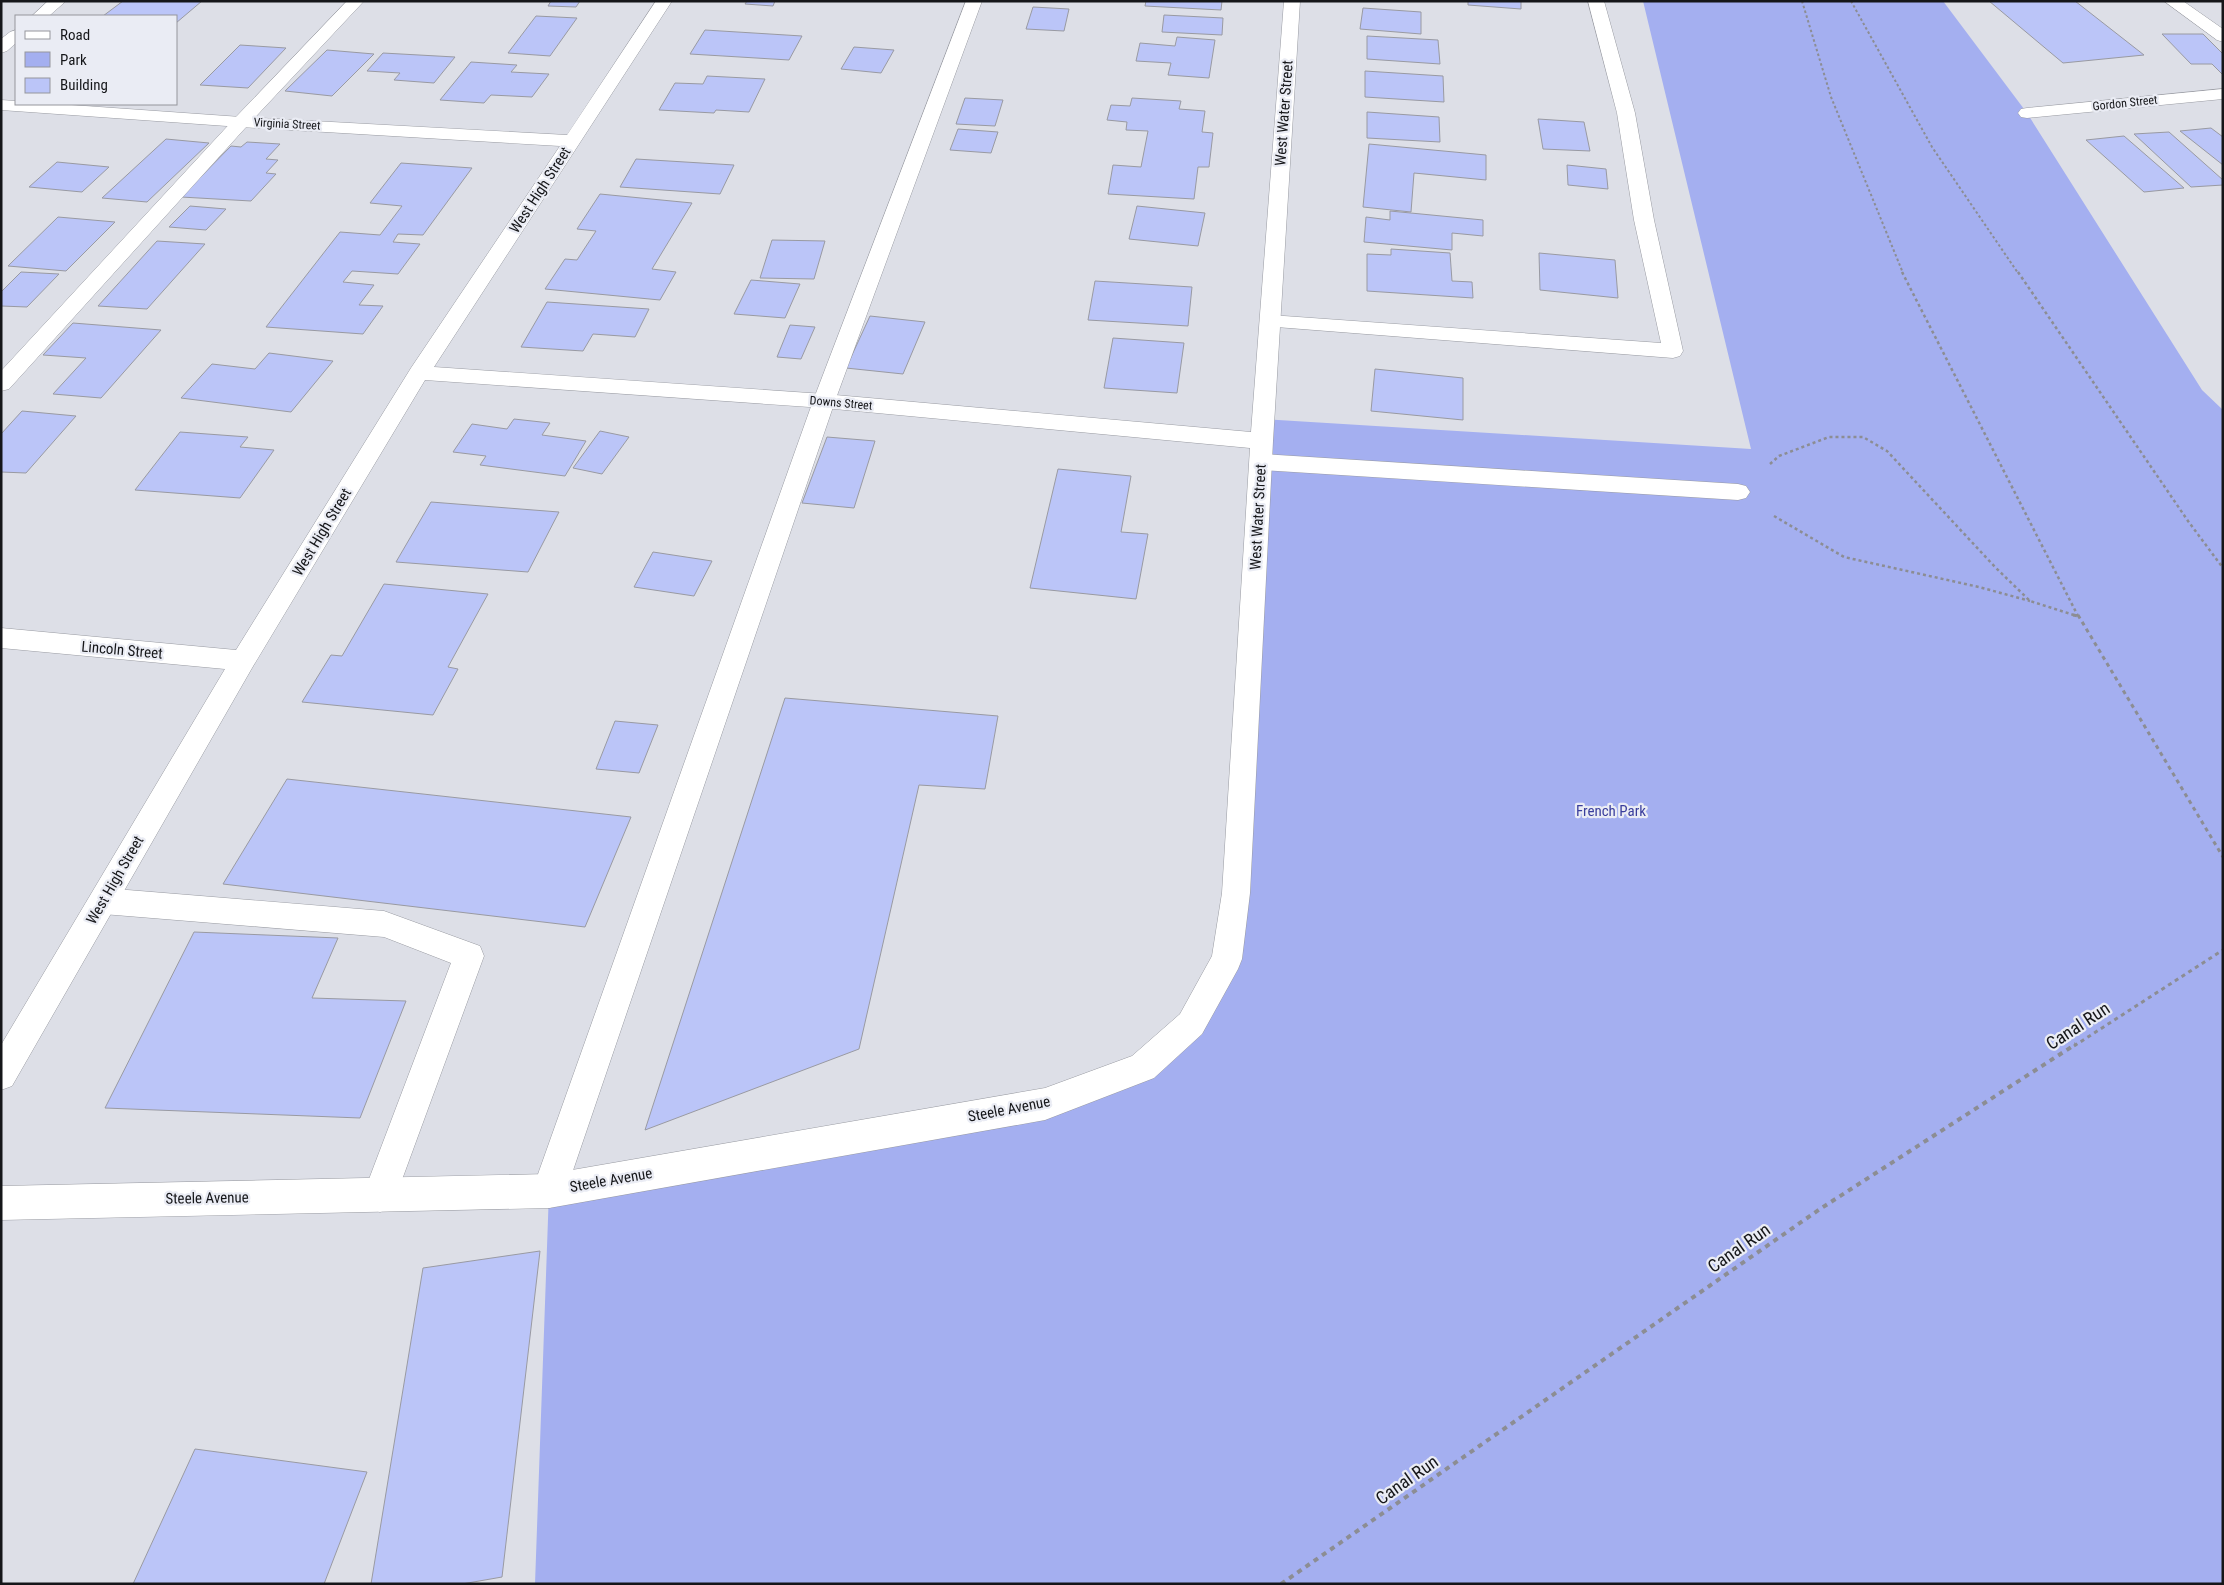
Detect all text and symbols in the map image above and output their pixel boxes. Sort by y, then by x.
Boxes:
legend [15,15,178,105]
text: Road [60,26,90,44]
text: Park [60,51,87,69]
street label: West Water Street [1271,60,1297,166]
text: Building [60,76,108,94]
street label: Gordon Street [2092,93,2159,113]
street label: Virginia Street [253,115,321,133]
street label: West High Street [506,144,574,236]
street label: Downs Street [809,393,873,413]
street label: West Water Street [1246,464,1270,570]
street label: West High Street [289,485,355,579]
street label: Lincoln Street [81,637,163,663]
park label: French Park [1576,802,1646,820]
street label: West High Street [82,833,148,927]
street label: Canal Run [2042,997,2113,1054]
street label: Steele Avenue [966,1092,1052,1126]
street label: Steele Avenue [568,1164,654,1196]
street label: Steele Avenue [165,1188,249,1208]
street label: Canal Run [1703,1219,1774,1277]
street label: Canal Run [1371,1451,1442,1509]

